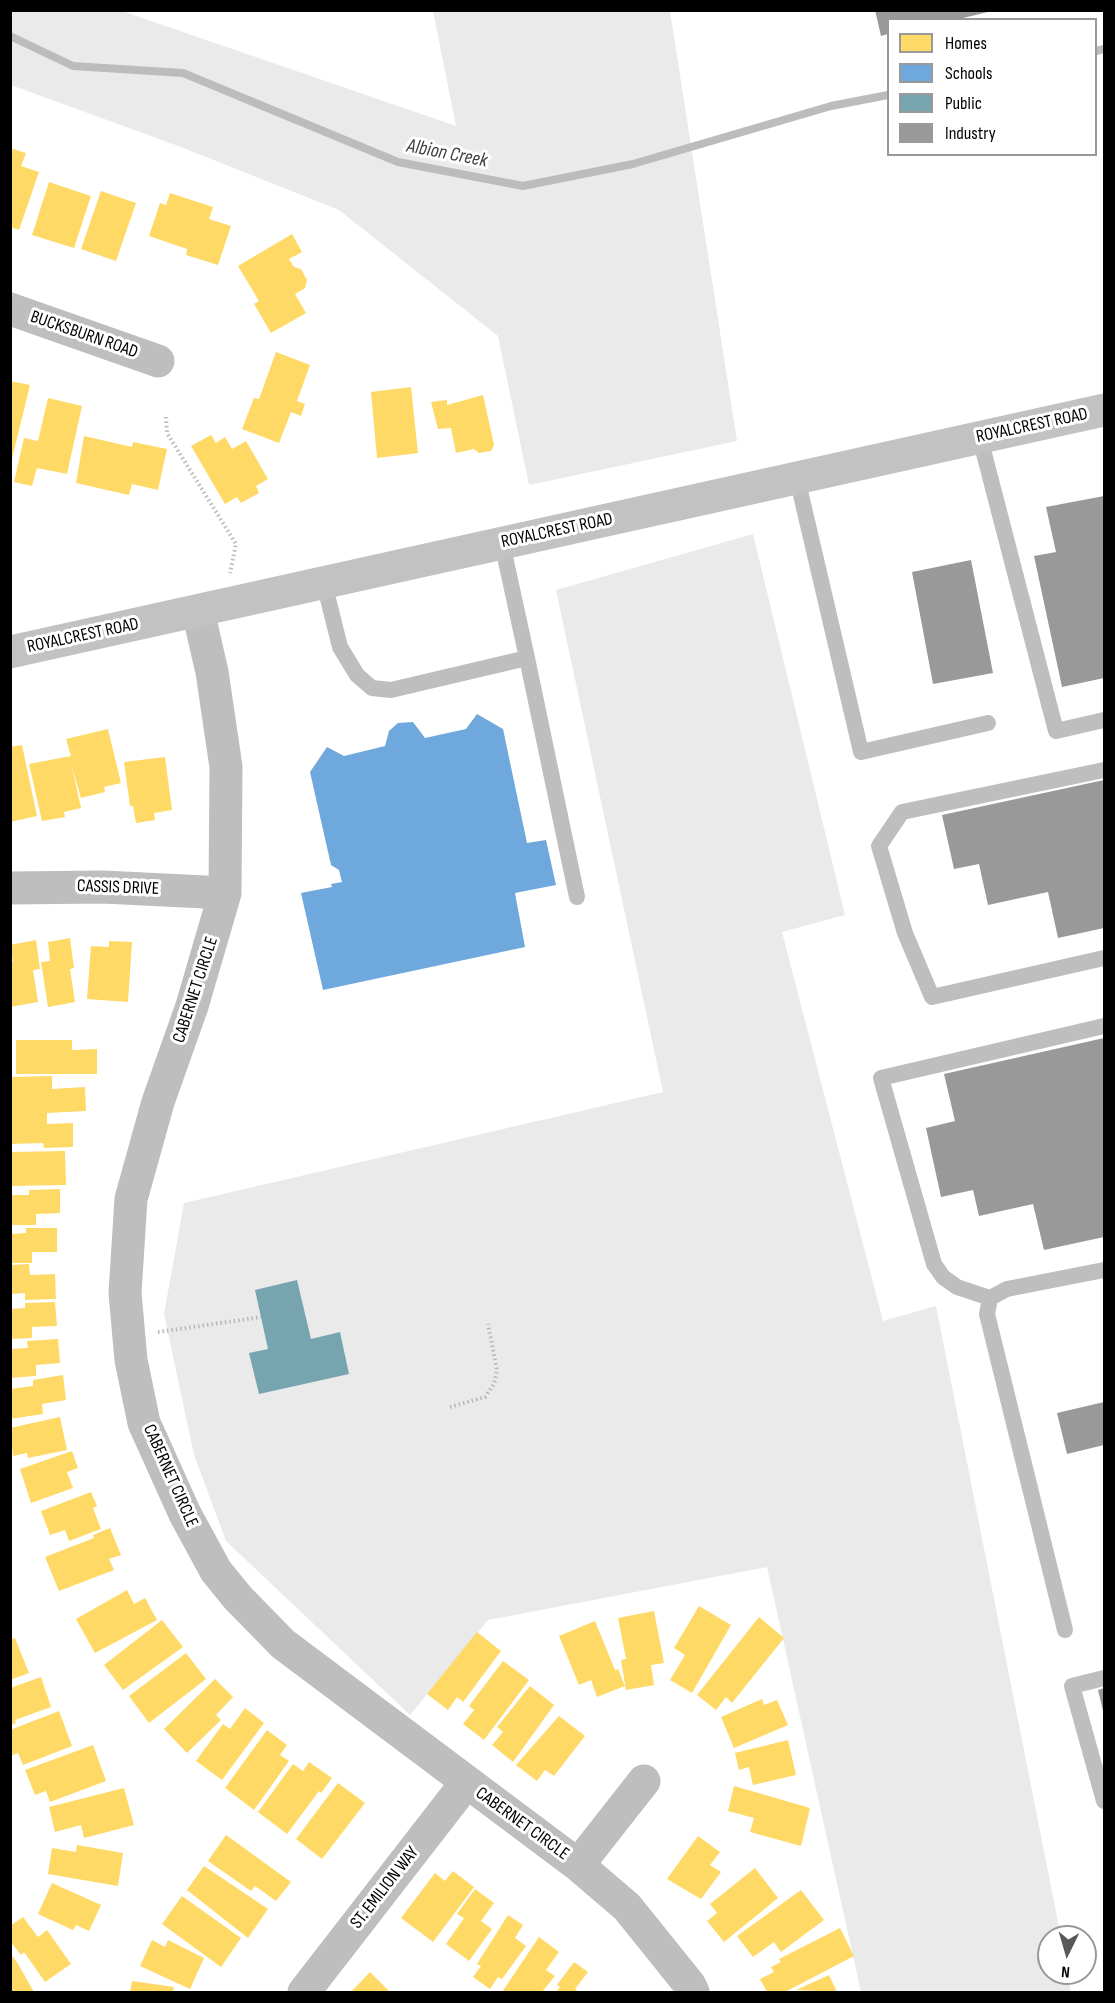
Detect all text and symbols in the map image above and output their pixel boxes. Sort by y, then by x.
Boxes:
legend [887,18,1097,156]
text: Homes [945,33,987,54]
text: Schools [945,63,992,84]
text: Public [945,93,982,114]
text: Industry [945,123,996,144]
water label: Albion Creek [405,134,489,174]
street label: BUCKSBURN ROAD [27,307,141,363]
street label: ROYALCREST ROAD [974,404,1090,448]
street label: ROYALCREST ROAD [499,509,615,553]
street label: ROYALCREST ROAD [25,614,141,658]
street label: CASSIS DRIVE [77,876,159,900]
street label: CABERNET CIRCLE [169,934,223,1046]
street label: CABERNET CIRCLE [138,1421,202,1531]
street label: CABERNET CIRCLE [471,1783,573,1865]
street label: ST. EMILION WAY [346,1843,424,1933]
north arrow [1037,1925,1097,1985]
text: N [1060,1962,1071,1981]

